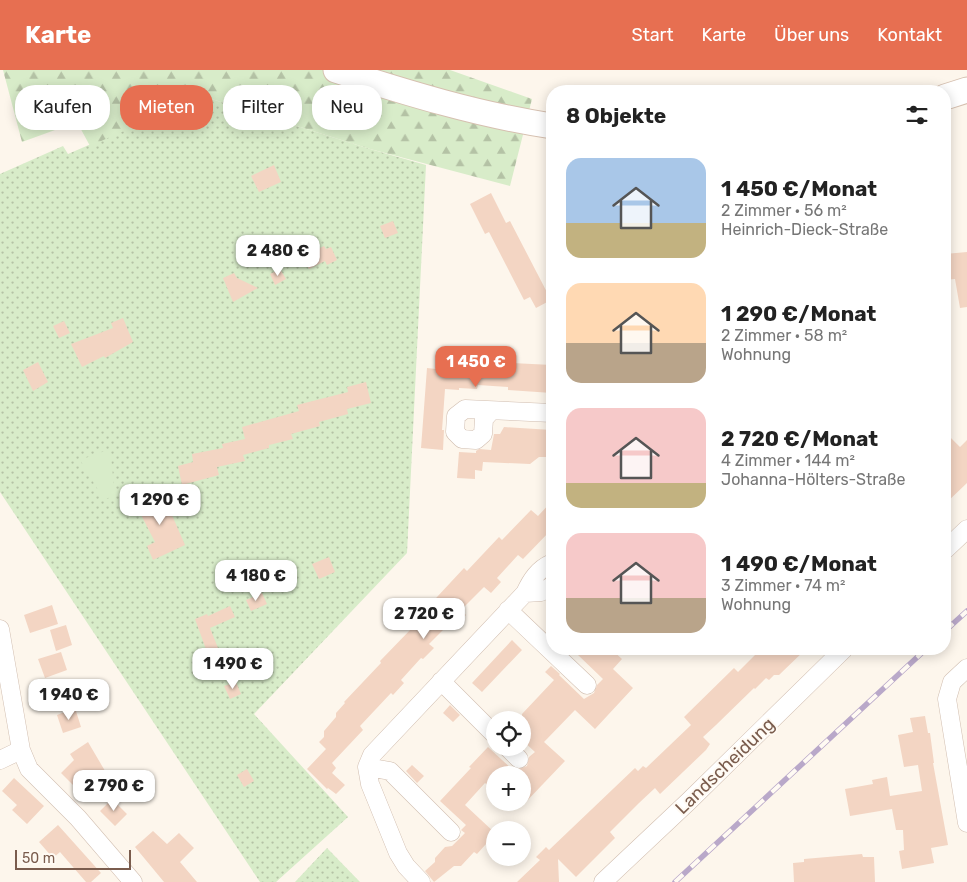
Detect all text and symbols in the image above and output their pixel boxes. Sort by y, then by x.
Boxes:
text: Karte [25,21,91,49]
text: Start [631,24,674,46]
text: Karte [702,24,746,46]
text: Über uns [774,24,849,46]
text: Kontakt [877,24,942,46]
chip: Kaufen [15,85,110,130]
chip: Mieten [120,85,213,130]
chip: Filter [223,85,302,130]
chip: Neu [312,85,382,130]
icon: filters [903,101,931,129]
text: 8 Objekte [566,103,666,128]
text: 1 450 €/Monat [721,176,877,201]
icon: home [606,178,666,238]
text: 2 Zimmer · 56 m² [721,201,847,220]
text: Heinrich-Dieck-Straße [721,220,888,239]
pin: 2 480 € [232,234,324,277]
text: 2 480 € [247,241,309,260]
text: 1 290 €/Monat [721,301,876,326]
icon: home [606,303,666,363]
text: 2 Zimmer · 58 m² [721,326,847,345]
text: Wohnung [721,345,791,364]
pin: 1 450 € [430,346,522,388]
text: 1 450 € [446,352,506,371]
text: 2 720 €/Monat [721,426,878,451]
icon: home [606,428,666,488]
text: 4 Zimmer · 144 m² [721,451,855,470]
text: Johanna-Hölters-Straße [721,470,905,489]
pin: 1 290 € [114,484,206,526]
text: 1 290 € [131,490,189,509]
text: 1 490 €/Monat [721,551,877,576]
icon: home [606,553,666,613]
pin: 4 180 € [210,560,302,602]
text: 4 180 € [226,566,286,585]
text: 3 Zimmer · 74 m² [721,576,845,595]
text: Wohnung [721,595,791,614]
pin: 2 720 € [378,598,470,640]
text: 2 720 € [394,604,454,623]
pin: 1 490 € [187,648,279,690]
text: 1 490 € [203,654,263,673]
pin: 1 940 € [23,678,115,721]
text: 1 940 € [39,685,99,704]
map controls [486,711,531,866]
button: locate [486,711,531,756]
street label: Landscheidung [671,713,779,819]
button: + [486,766,531,811]
pin: 2 790 € [68,770,160,812]
text: 2 790 € [84,776,144,795]
button: − [486,821,531,866]
scale bar [15,847,131,870]
text: 50 m [22,850,55,867]

